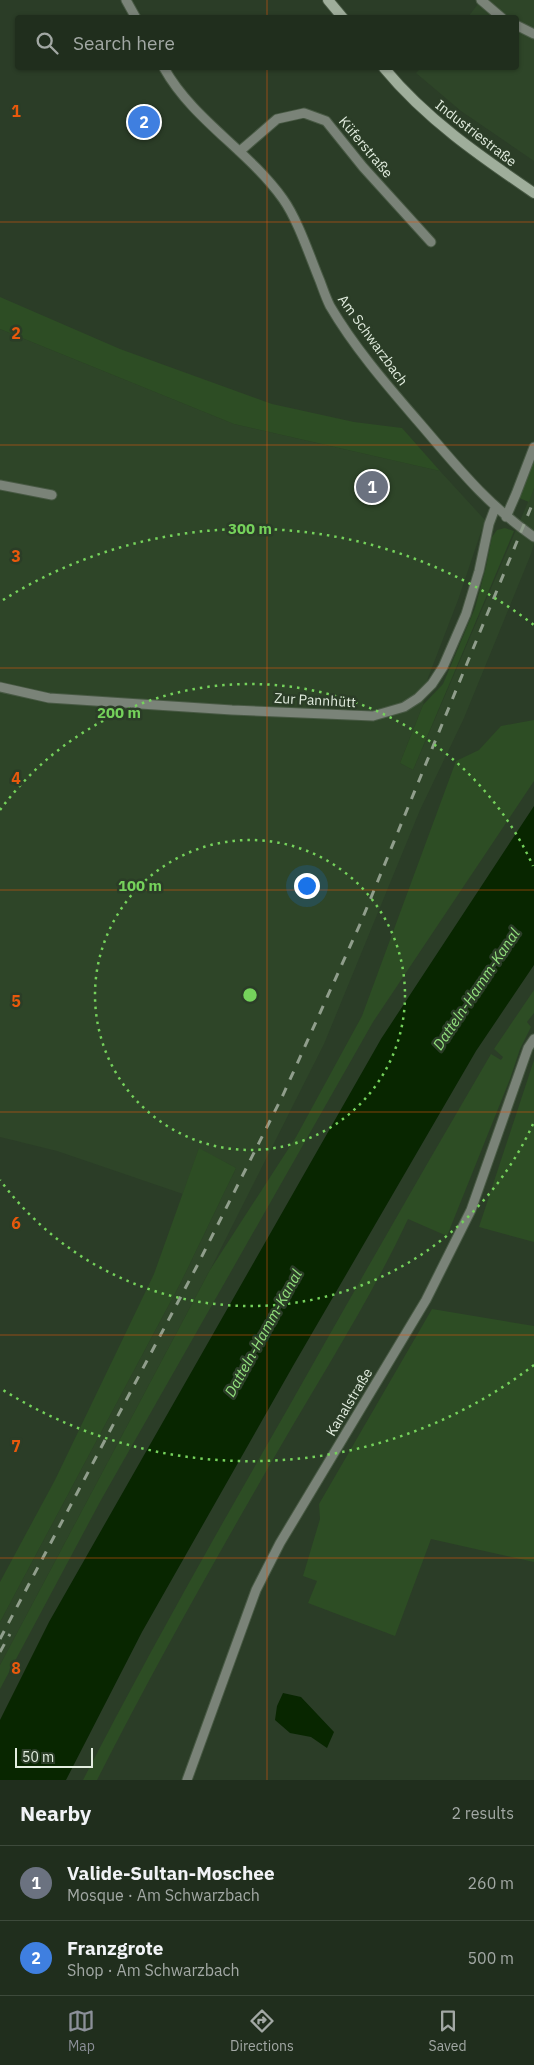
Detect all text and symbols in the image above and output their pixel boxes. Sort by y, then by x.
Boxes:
search box [15,15,519,70]
icon: search [33,29,61,57]
text: Search here [73,31,175,55]
street label: Industriestraße [432,96,521,171]
text: 1 [11,101,21,121]
pin: 2 [128,103,160,141]
street label: Küferstraße [335,113,397,182]
street label: Am Schwarzbach [334,291,412,389]
text: 2 [11,323,21,343]
pin: 1 [356,468,388,506]
text: 300 m [228,519,272,538]
text: 3 [11,546,21,566]
street label: Zur Pannhütt [274,689,356,711]
text: 200 m [97,703,141,722]
text: 4 [11,768,21,788]
your location [294,873,320,899]
text: 100 m [118,876,162,895]
water label: Datteln-Hamm-Kanal [428,925,524,1053]
centre of rings [241,986,259,1004]
text: 5 [11,991,21,1011]
text: 6 [11,1213,21,1233]
water label: Datteln-Hamm-Kanal [220,1266,306,1400]
street label: Kanalstraße [322,1364,377,1439]
text: 7 [11,1436,21,1456]
text: 8 [11,1658,21,1678]
scale bar [15,1745,92,1768]
text: 50 m [22,1748,54,1766]
text: Nearby [20,1799,91,1827]
text: 2 results [451,1803,514,1823]
text: Valide-Sultan-Moschee [67,1861,275,1885]
text: 1 [31,1873,41,1893]
text: 260 m [467,1873,514,1893]
text: Mosque · Am Schwarzbach [67,1885,260,1905]
text: Franzgrote [67,1936,163,1960]
text: 2 [31,1948,41,1968]
text: 500 m [467,1948,514,1968]
text: Shop · Am Schwarzbach [67,1960,240,1980]
tab: Map [67,2007,95,2055]
tab: Directions [230,2007,294,2055]
tab: Saved [429,2007,467,2055]

